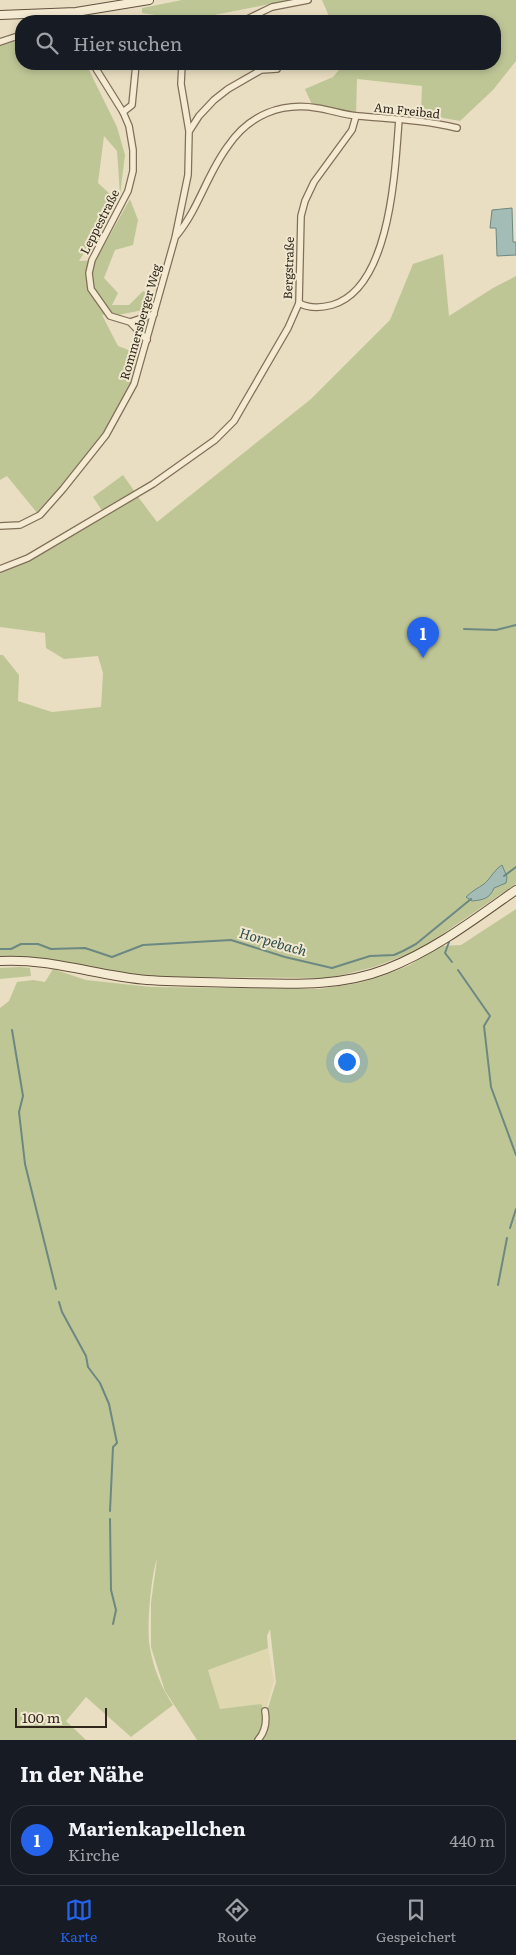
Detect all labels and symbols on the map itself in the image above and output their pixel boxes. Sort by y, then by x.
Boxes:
street label: Am Freibad [373,98,442,122]
street label: Leppestraße [75,186,123,257]
street label: Bergstraße [278,236,298,300]
street label: Rommersberger Weg [115,261,165,382]
pin: 1 [407,617,439,658]
water label: Horpebach [237,922,310,960]
your location [334,1049,360,1075]
scale bar [15,1705,108,1728]

